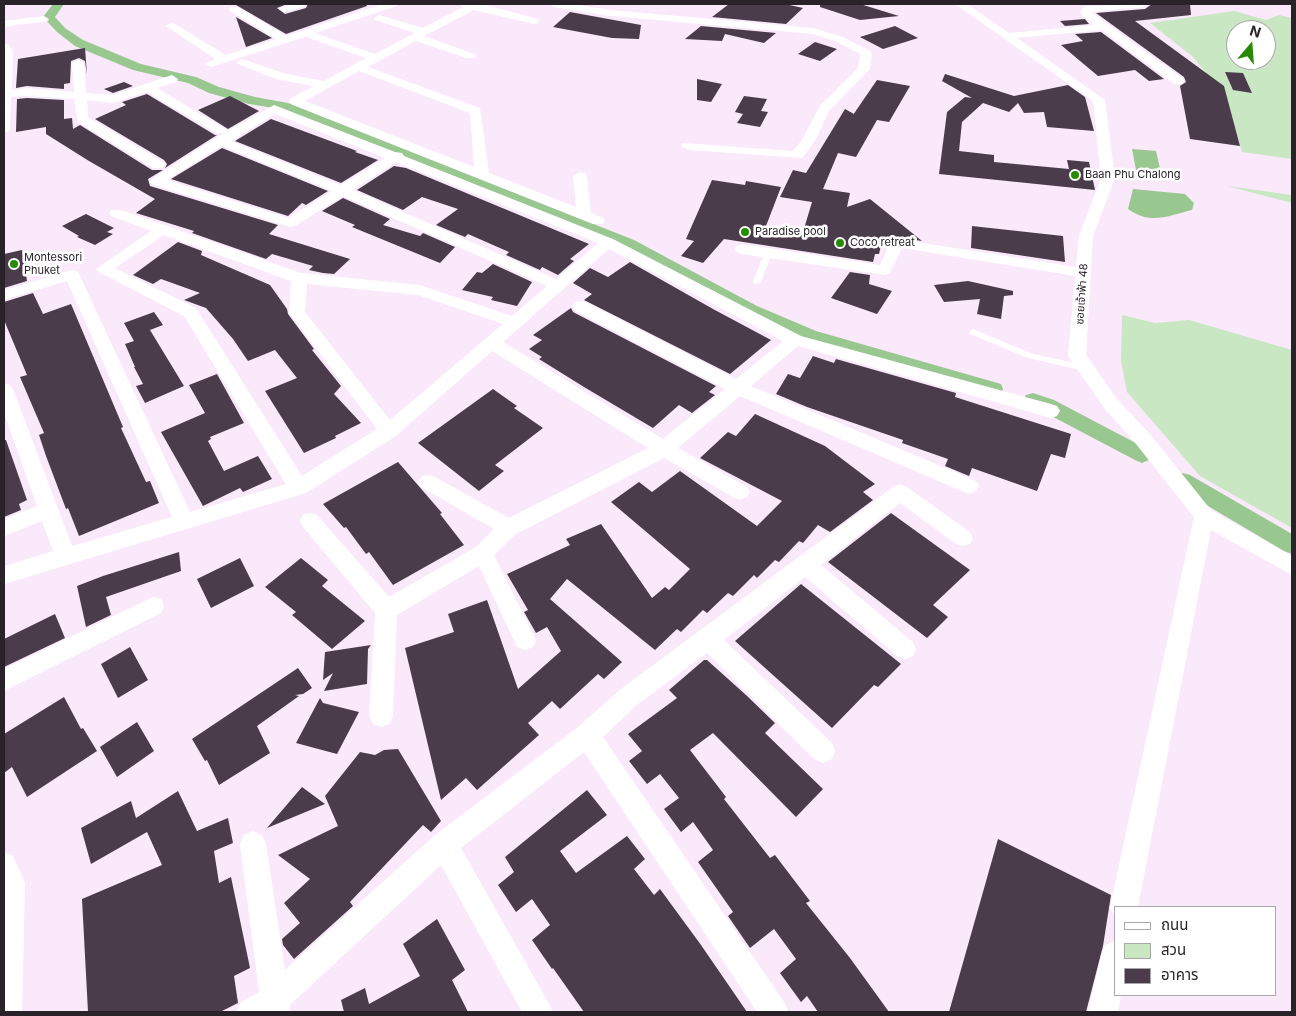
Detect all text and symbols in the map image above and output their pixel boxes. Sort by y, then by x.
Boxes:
north arrow [1226,20,1276,70]
text: N [1248,21,1263,41]
place label: Baan Phu Chalong [1085,168,1180,182]
marker: Baan Phu Chalong [1069,169,1081,181]
place label: Paradise pool [755,225,826,239]
marker: Paradise pool [739,226,751,238]
place label: Coco retreat [850,236,915,250]
marker: Coco retreat [834,237,846,249]
place label: Montessori Phuket [24,251,82,277]
marker: Montessori Phuket [8,258,20,270]
street label: ซอยเจ้าฟ้า 48 [1073,263,1091,325]
legend [1114,906,1276,996]
text: ถนน [1161,915,1188,934]
text: สวน [1161,940,1186,959]
text: อาคาร [1161,965,1198,984]

